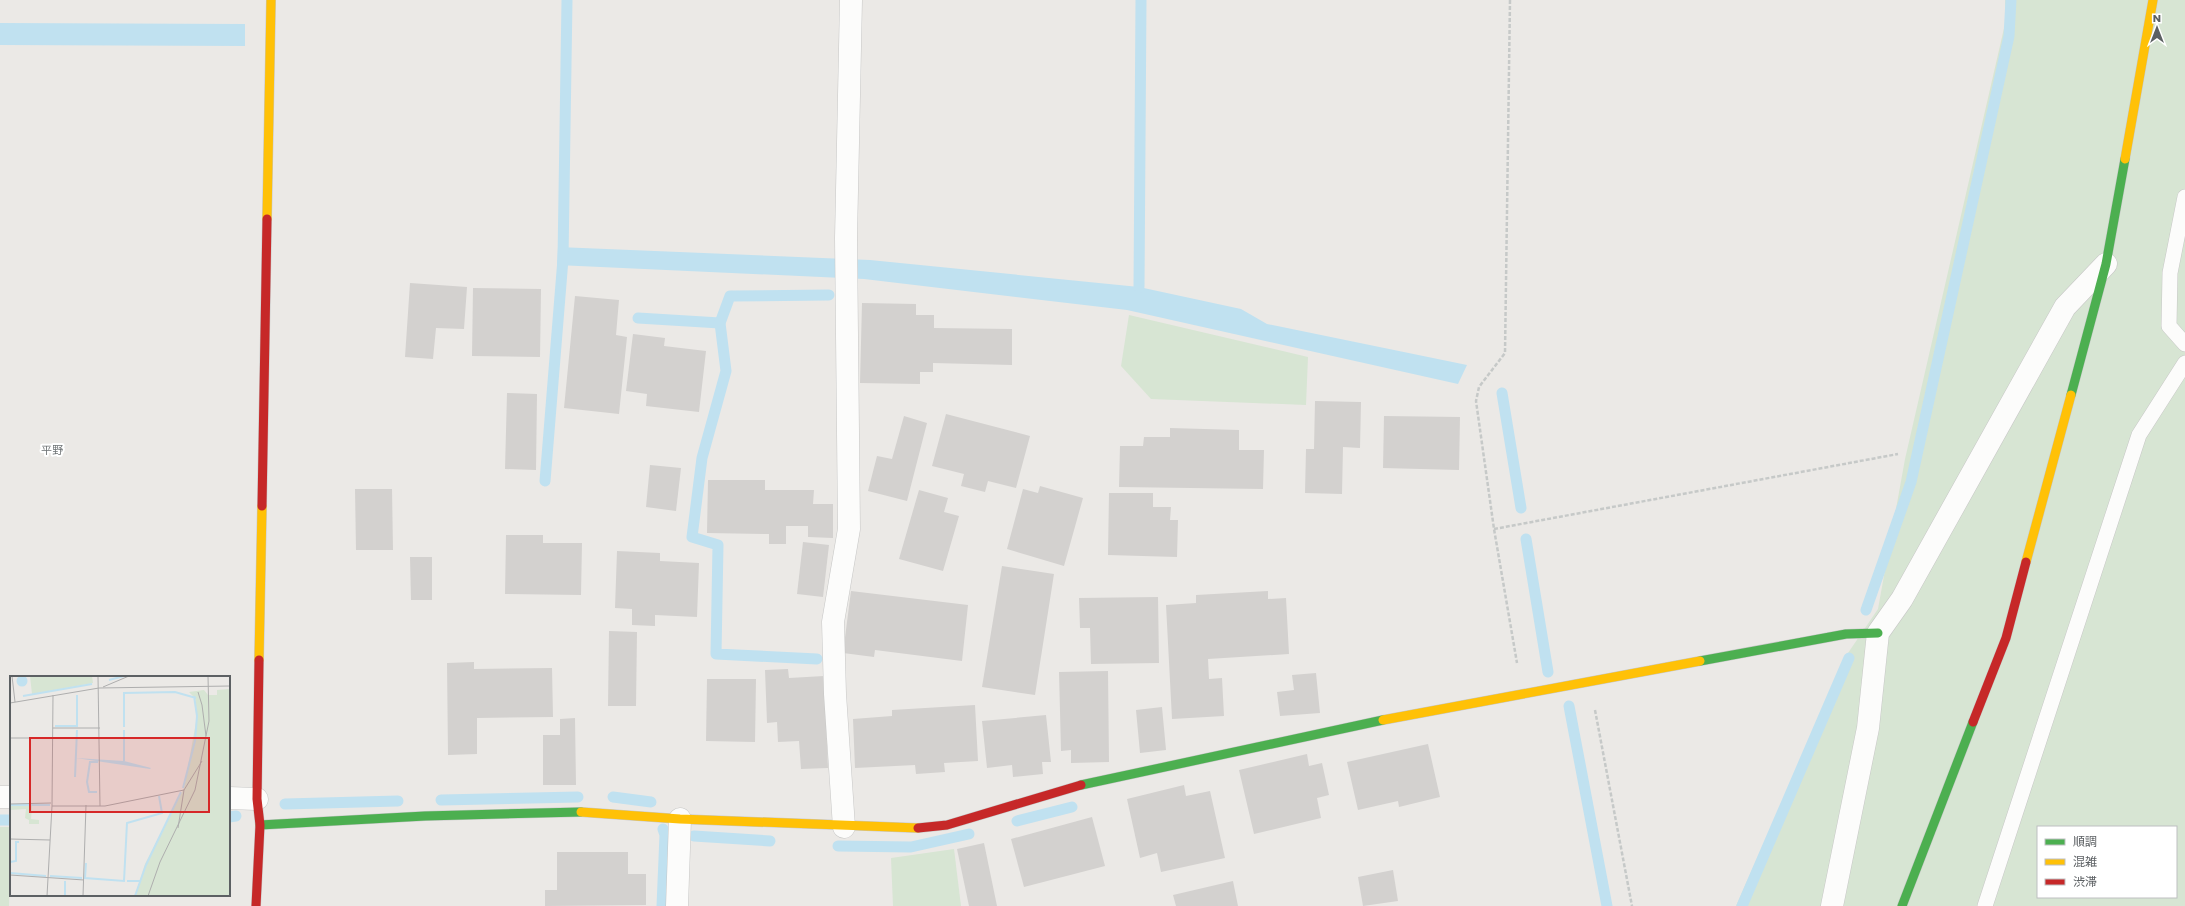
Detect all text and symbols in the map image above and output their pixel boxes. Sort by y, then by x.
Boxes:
north arrow [2137,8,2177,48]
text: N [2153,10,2161,26]
district label: 平野 [41,442,63,458]
inset map [10,676,230,896]
legend [2037,826,2177,898]
text: 順調 [2073,833,2097,850]
text: 混雑 [2073,853,2097,870]
text: 渋滞 [2073,873,2097,890]

